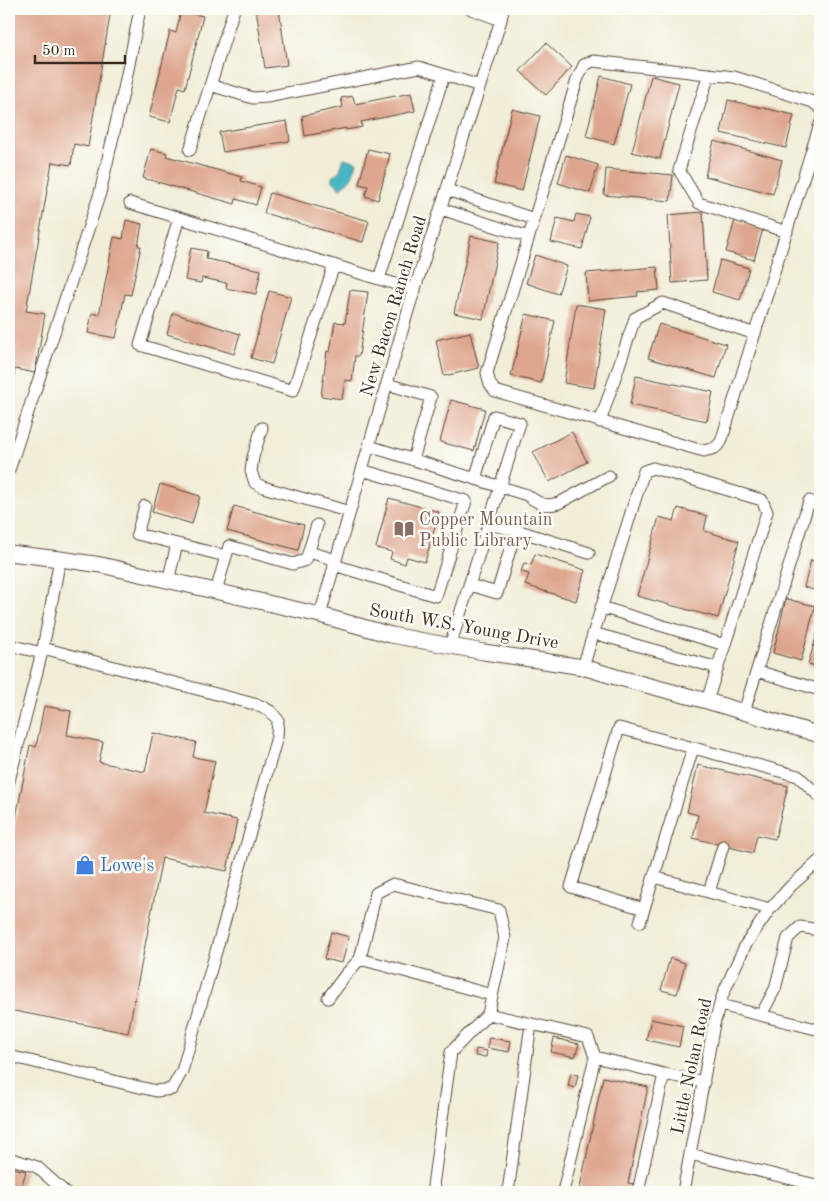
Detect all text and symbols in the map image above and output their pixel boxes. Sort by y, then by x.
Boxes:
scale bar [35,32,125,64]
text: 50 m [42,44,76,59]
street label: New Bacon Ranch Road [358,214,430,399]
place label: Copper Mountain Public Library [419,511,553,550]
library icon: Copper Mountain Public Library [393,518,415,540]
street label: South W.S. Young Drive [368,601,560,652]
shop icon: Lowe's [74,854,96,876]
place label: Lowe's [100,857,154,875]
street label: Little Nolan Road [669,996,715,1136]

